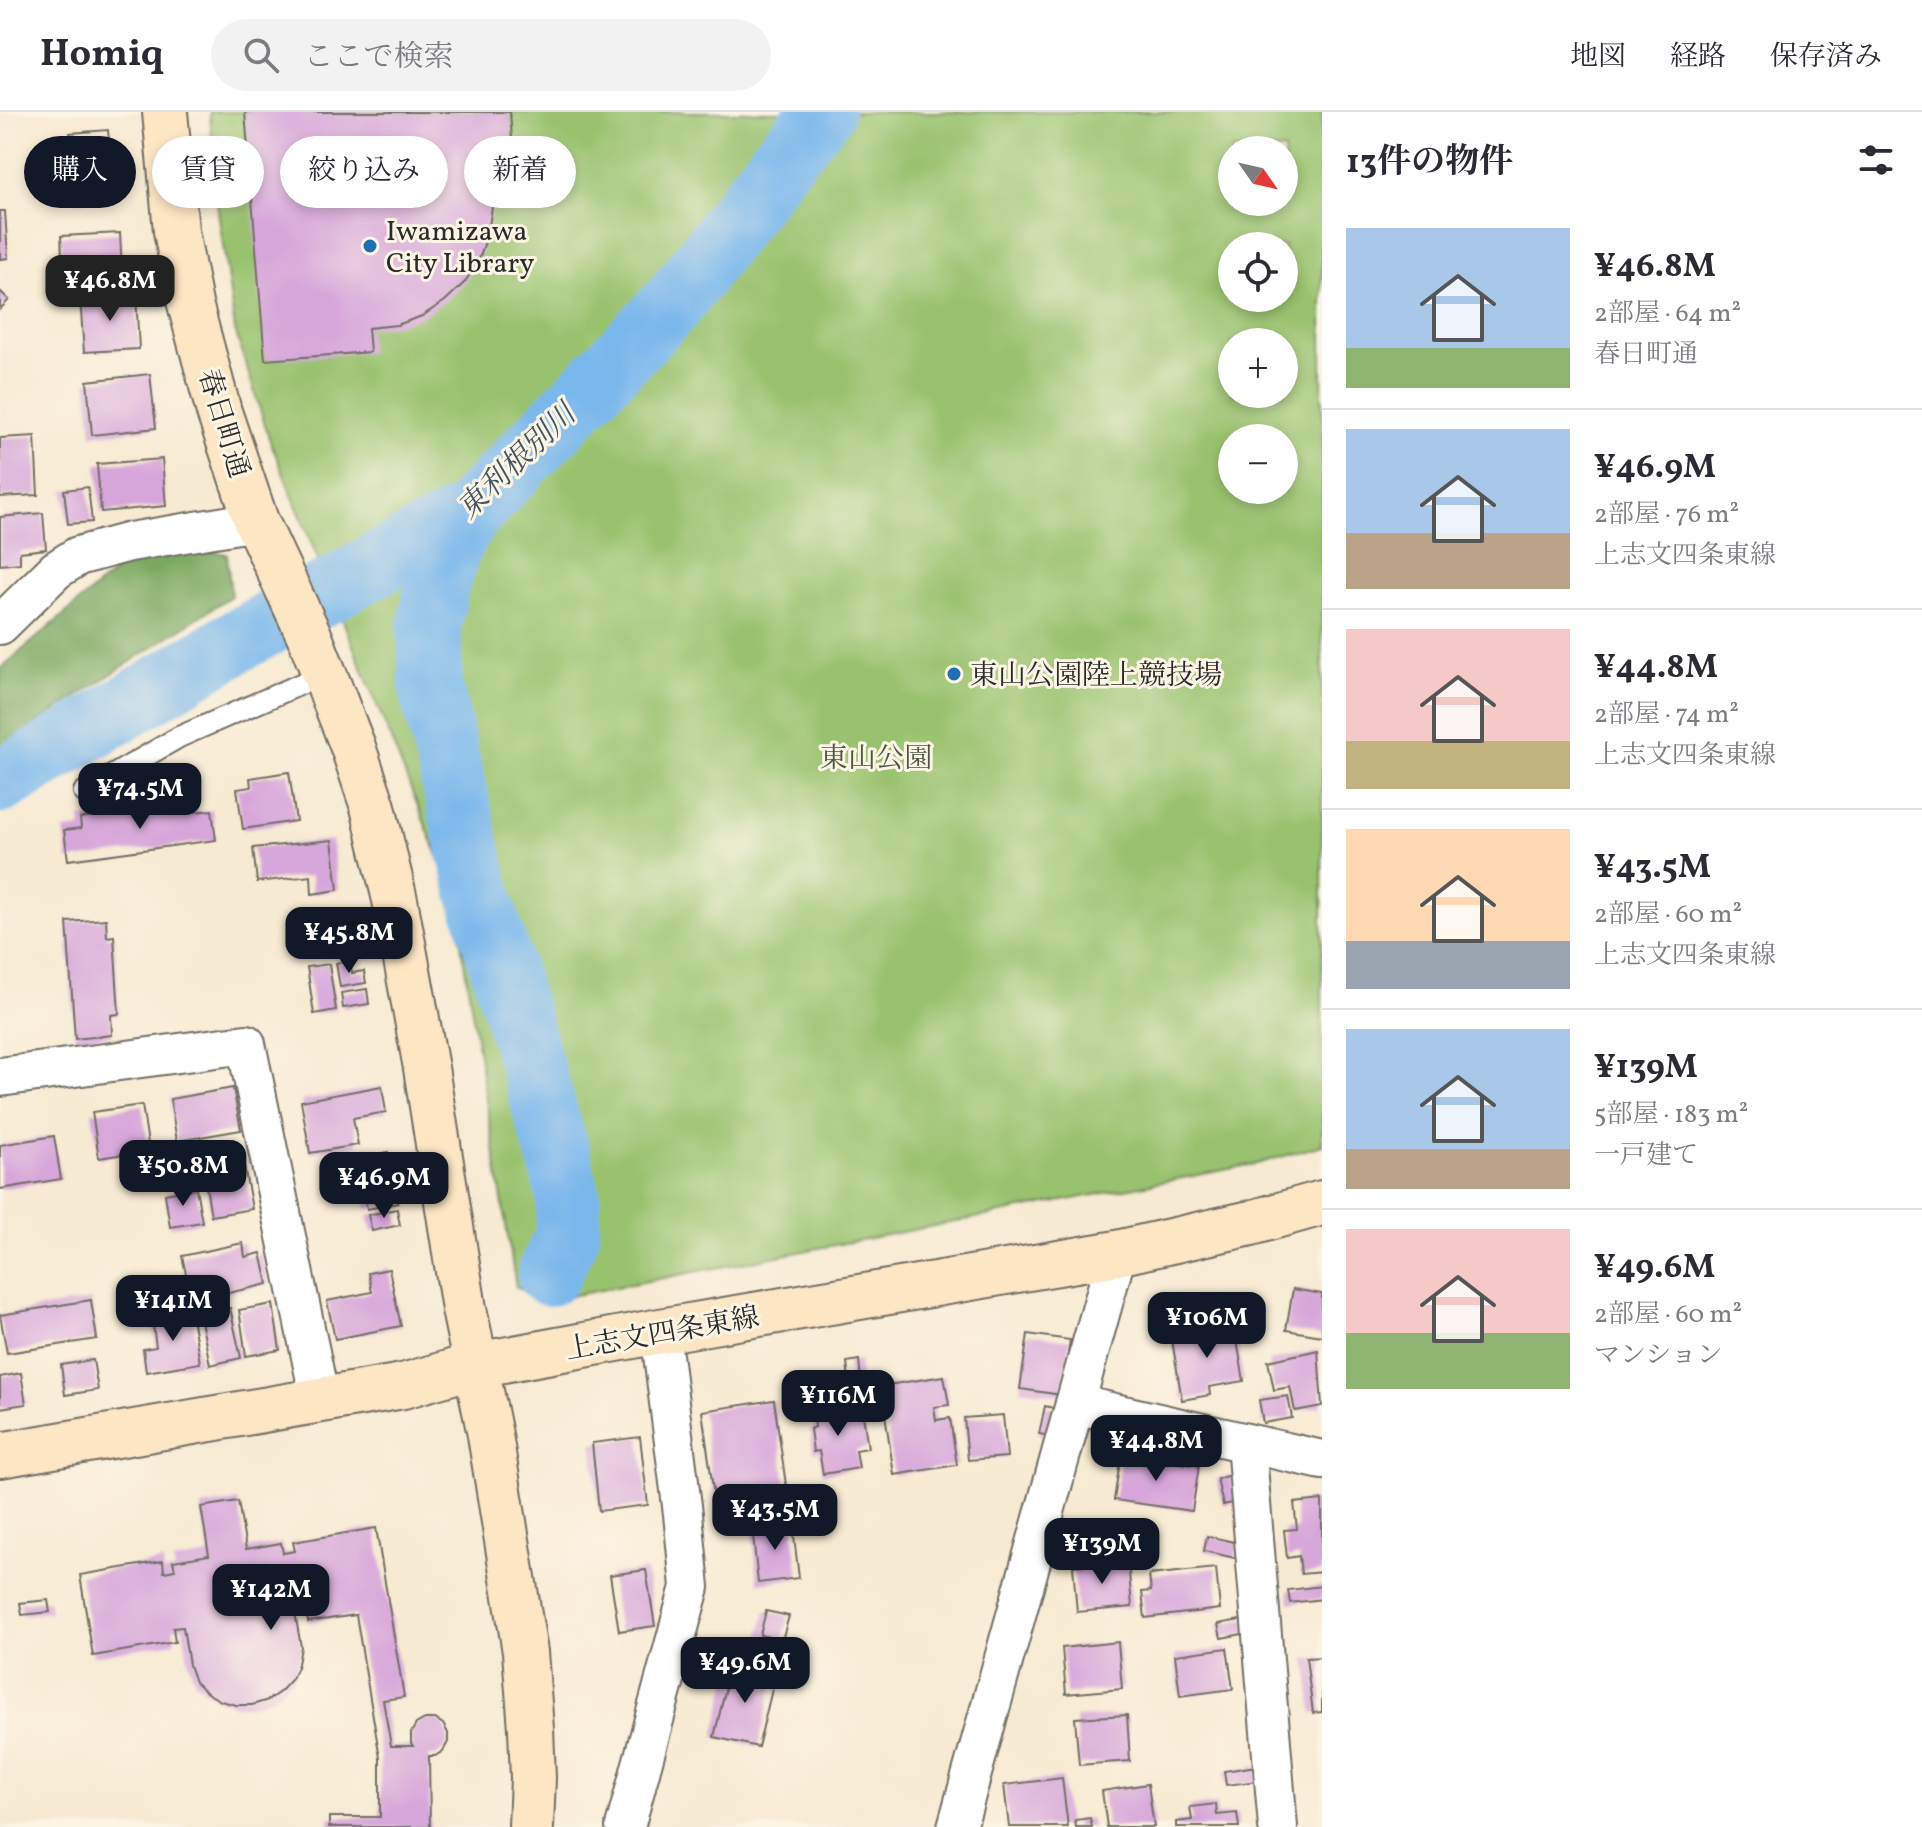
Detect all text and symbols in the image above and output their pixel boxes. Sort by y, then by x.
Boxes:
search box [211,19,771,91]
text: Homiq [40,29,163,82]
icon: search [239,33,283,77]
text: ここで検索 [303,37,453,79]
text: 地図 [1570,38,1626,77]
text: 経路 [1670,38,1726,77]
text: 保存済み [1770,38,1882,77]
chip: 購入 [24,136,136,208]
chip: 賃貸 [152,136,264,208]
chip: 絞り込み [280,136,448,208]
chip: 新着 [464,136,576,208]
north arrow [1218,136,1298,216]
map controls [1218,136,1298,504]
icon: filters [1854,138,1898,182]
text: 13件の物件 [1346,140,1513,187]
place label: Iwamizawa City Library [386,213,534,284]
button: locate [1218,232,1298,312]
marker: Iwamizawa City Library [361,237,379,255]
text: ¥46.8M [1594,244,1716,291]
pin: ¥46.8M [45,255,175,323]
icon: home [1410,260,1506,356]
text: ¥46.8M [63,263,157,299]
text: 2部屋 · 64 m² [1594,296,1741,332]
button: + [1218,328,1298,408]
text: 春日町通 [1594,337,1698,373]
street label: 春日町通 [188,364,258,483]
water label: 東利根別川 [449,393,588,530]
button: − [1218,424,1298,504]
text: ¥46.9M [1594,445,1716,492]
icon: home [1410,461,1506,557]
text: 2部屋 · 76 m² [1594,497,1739,533]
text: 上志文四条東線 [1594,538,1776,574]
text: ¥44.8M [1594,645,1718,692]
place label: 東山公園陸上競技場 [970,657,1222,696]
icon: home [1410,661,1506,757]
marker: 東山公園陸上競技場 [945,665,963,683]
text: 2部屋 · 74 m² [1594,697,1739,733]
text: 上志文四条東線 [1594,738,1776,774]
park label: 東山公園 [820,740,932,779]
pin: ¥74.5M [75,763,205,831]
text: ¥74.5M [96,771,184,807]
text: ¥43.5M [1594,845,1711,892]
icon: home [1410,861,1506,957]
text: 2部屋 · 60 m² [1594,897,1742,933]
pin: ¥45.8M [284,907,414,975]
text: ¥45.8M [304,915,395,951]
text: 上志文四条東線 [1594,938,1776,974]
text: ¥139M [1594,1045,1698,1092]
icon: home [1410,1061,1506,1157]
text: 5部屋 · 183 m² [1594,1097,1748,1133]
text: 一戸建て [1594,1138,1698,1174]
pin: ¥50.8M [118,1140,248,1208]
text: ¥50.8M [137,1148,229,1184]
pin: ¥46.9M [319,1152,449,1220]
text: ¥46.9M [337,1160,431,1196]
text: ¥49.6M [1594,1245,1715,1292]
icon: home [1410,1261,1506,1357]
pin: ¥141M [117,1275,229,1343]
text: ¥141M [134,1283,212,1319]
pin: ¥106M [1151,1292,1263,1360]
text: 2部屋 · 60 m² [1594,1297,1742,1333]
street label: 上志文四条東線 [563,1298,762,1371]
text: ¥106M [1166,1300,1248,1336]
text: マンション [1594,1338,1723,1374]
pin: ¥116M [782,1370,894,1438]
text: ¥116M [800,1378,876,1414]
pin: ¥44.8M [1091,1415,1221,1483]
text: ¥44.8M [1109,1423,1203,1459]
pin: ¥43.5M [710,1484,840,1552]
text: ¥43.5M [730,1492,820,1528]
pin: ¥139M [1046,1518,1158,1586]
text: ¥139M [1062,1526,1142,1562]
pin: ¥142M [215,1564,327,1632]
text: ¥142M [230,1572,312,1608]
pin: ¥49.6M [680,1637,810,1705]
text: ¥49.6M [699,1645,791,1681]

